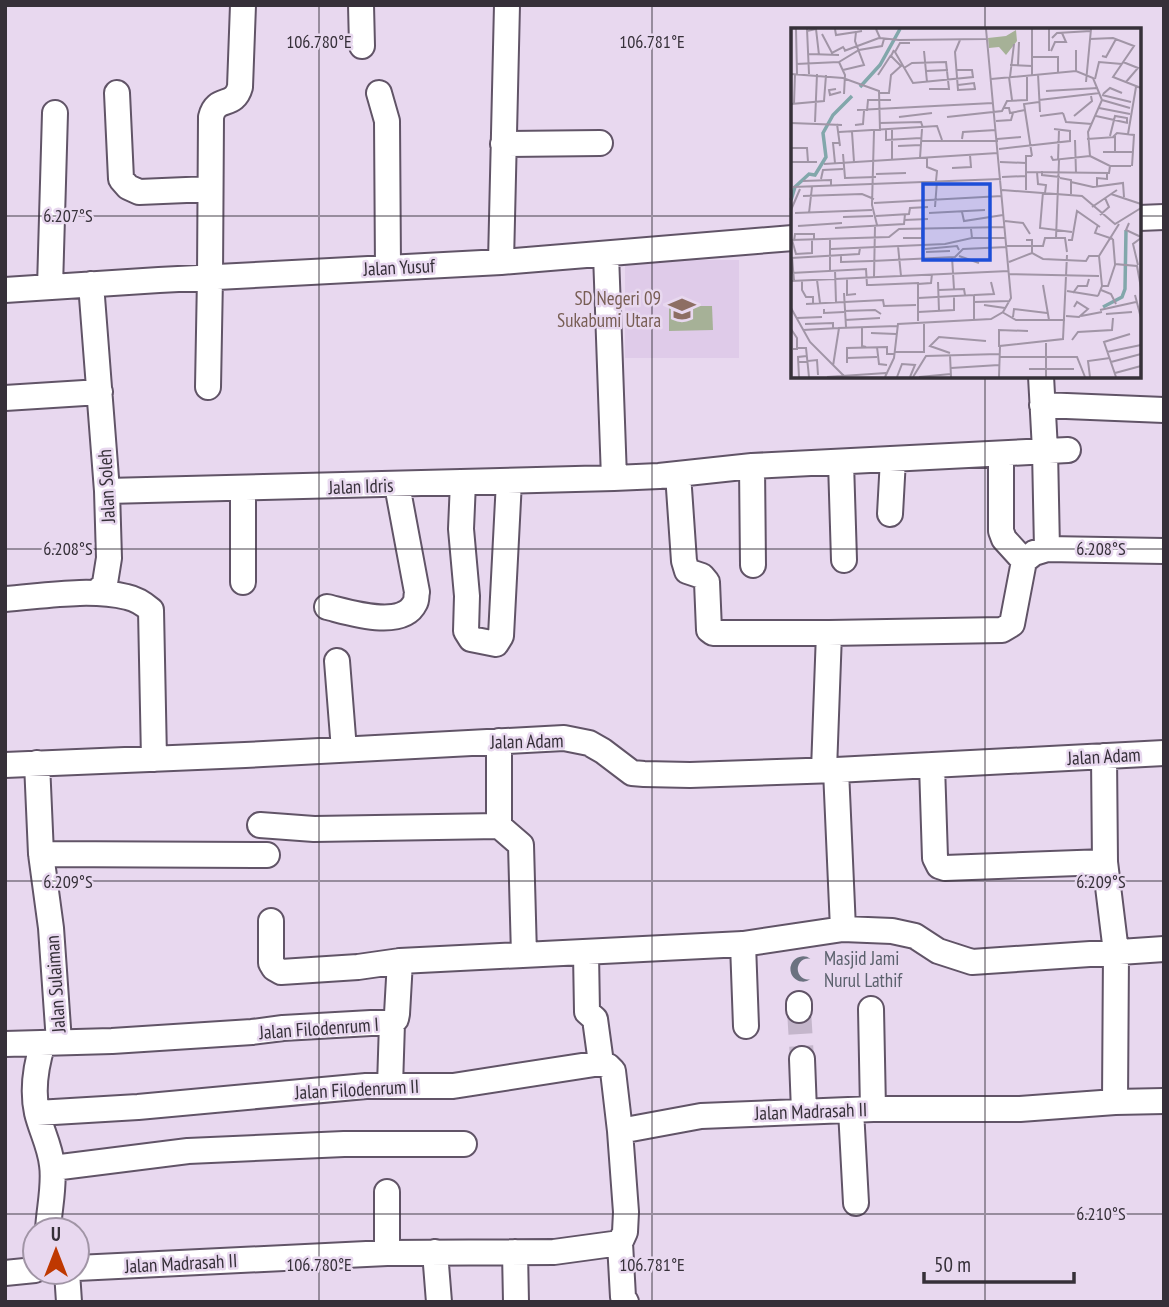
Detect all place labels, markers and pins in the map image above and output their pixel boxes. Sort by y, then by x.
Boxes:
place label: SD Negeri 09 Sukabumi Utara [557,286,661,332]
school or university icon: SD Negeri 09 Sukabumi Utara [667,294,697,324]
place label: Masjid Jami Nurul Lathif [824,946,903,992]
mosque icon: Masjid Jami Nurul Lathif [788,954,818,984]

